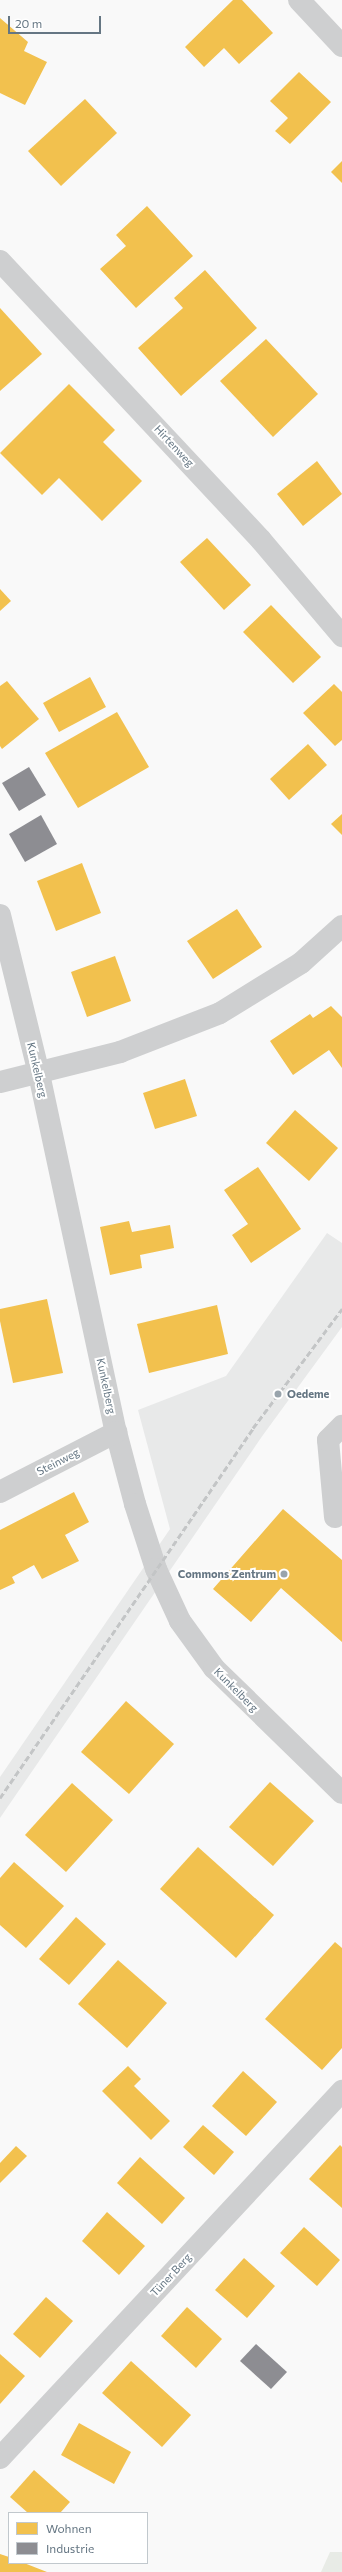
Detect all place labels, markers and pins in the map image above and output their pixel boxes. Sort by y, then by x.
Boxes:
place label: Oedeme [287,1387,329,1401]
marker: Oedeme [272,1388,284,1400]
place label: Commons Zentrum [178,1567,276,1581]
marker: Commons Zentrum [279,1569,289,1579]

